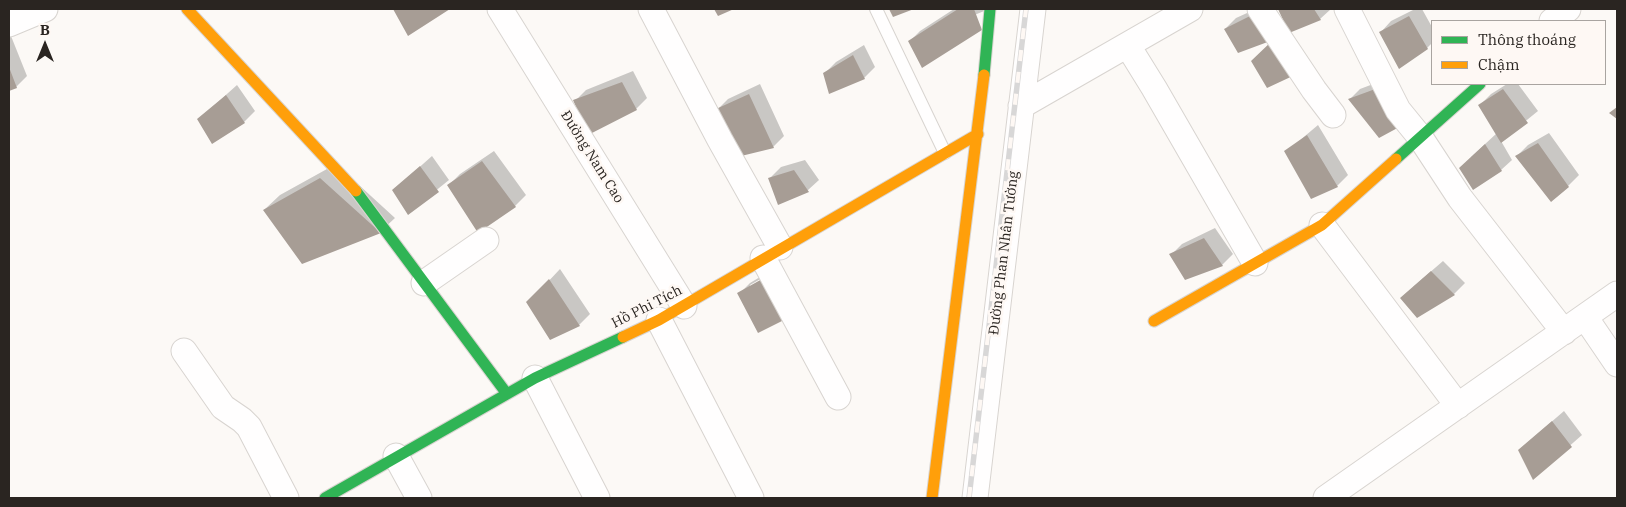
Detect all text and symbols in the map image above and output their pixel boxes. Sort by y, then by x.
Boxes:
north arrow [20,20,70,70]
legend [1431,20,1606,85]
text: B [40,21,50,39]
text: Thông thoáng [1478,30,1576,49]
text: Chậm [1478,55,1520,74]
street label: Đường Nam Cao [557,108,627,206]
street label: Đường Phan Nhân Tường [986,170,1022,336]
street label: Hồ Phi Tích [609,282,685,332]

